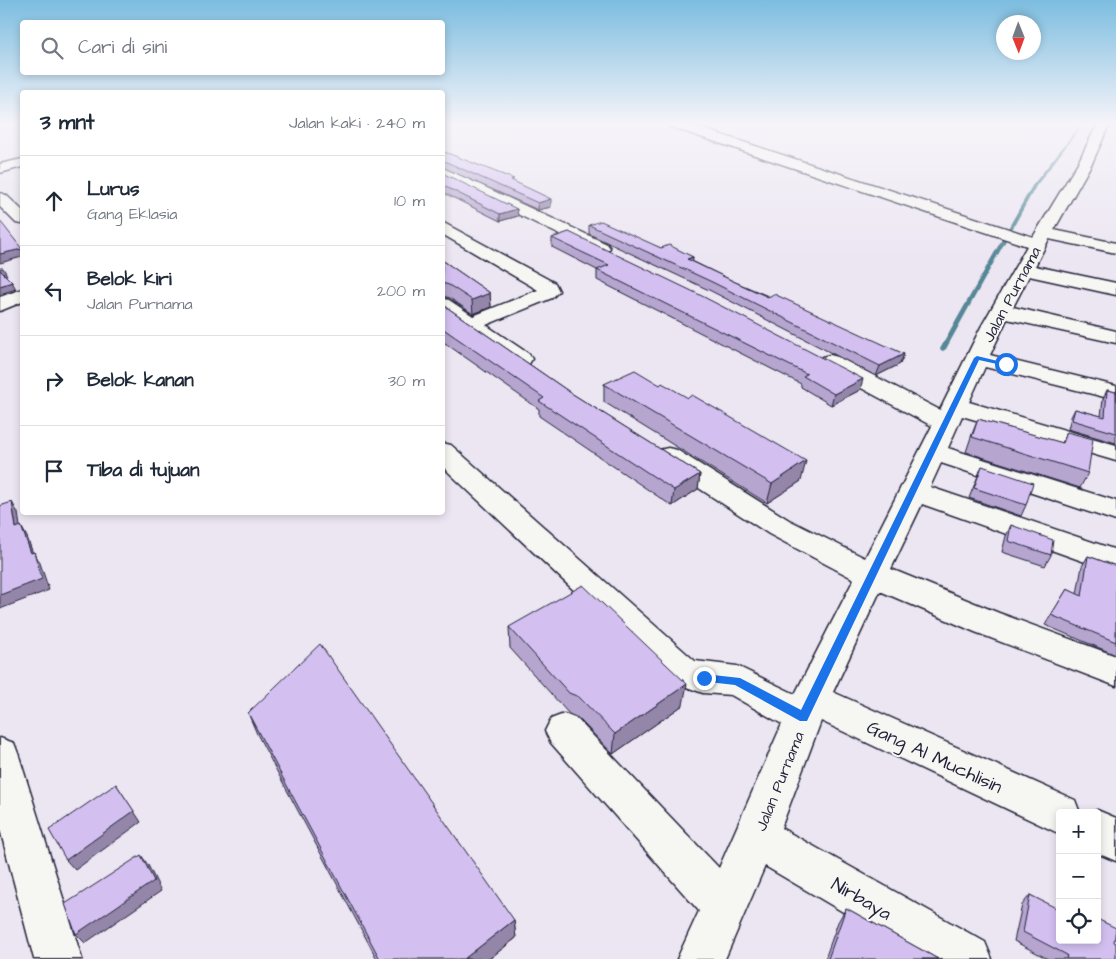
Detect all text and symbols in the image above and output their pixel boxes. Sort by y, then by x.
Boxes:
north arrow [996,15,1041,60]
search box [20,20,445,75]
icon: search [38,34,66,62]
text: Cari di sini [78,34,167,61]
text: 3 mnt [40,108,94,137]
text: Jalan kaki · 240 m [289,112,425,134]
text: Lurus [87,176,139,203]
icon: ahead [40,187,68,215]
text: 10 m [394,190,425,212]
text: Gang Eklasia [87,203,177,225]
street label: Jalan Purnama [977,243,1046,346]
text: Belok kiri [87,266,172,293]
icon: left [40,277,68,305]
text: 200 m [377,280,425,302]
text: Jalan Purnama [87,293,193,315]
route start [995,353,1018,376]
icon: right [40,367,68,395]
text: Belok kanan [87,367,194,394]
text: 30 m [388,370,425,392]
icon: arrive [40,457,68,485]
text: Tiba di tujuan [87,457,199,484]
route end [693,667,716,690]
street label: Gang Al Muchlisin [862,714,1007,802]
street label: Jalan Purnama [750,728,810,834]
map controls [1056,809,1101,944]
button: + [1056,809,1101,854]
button: − [1056,854,1101,899]
street label: Nirbaya [826,871,897,928]
button: locate [1056,899,1101,944]

